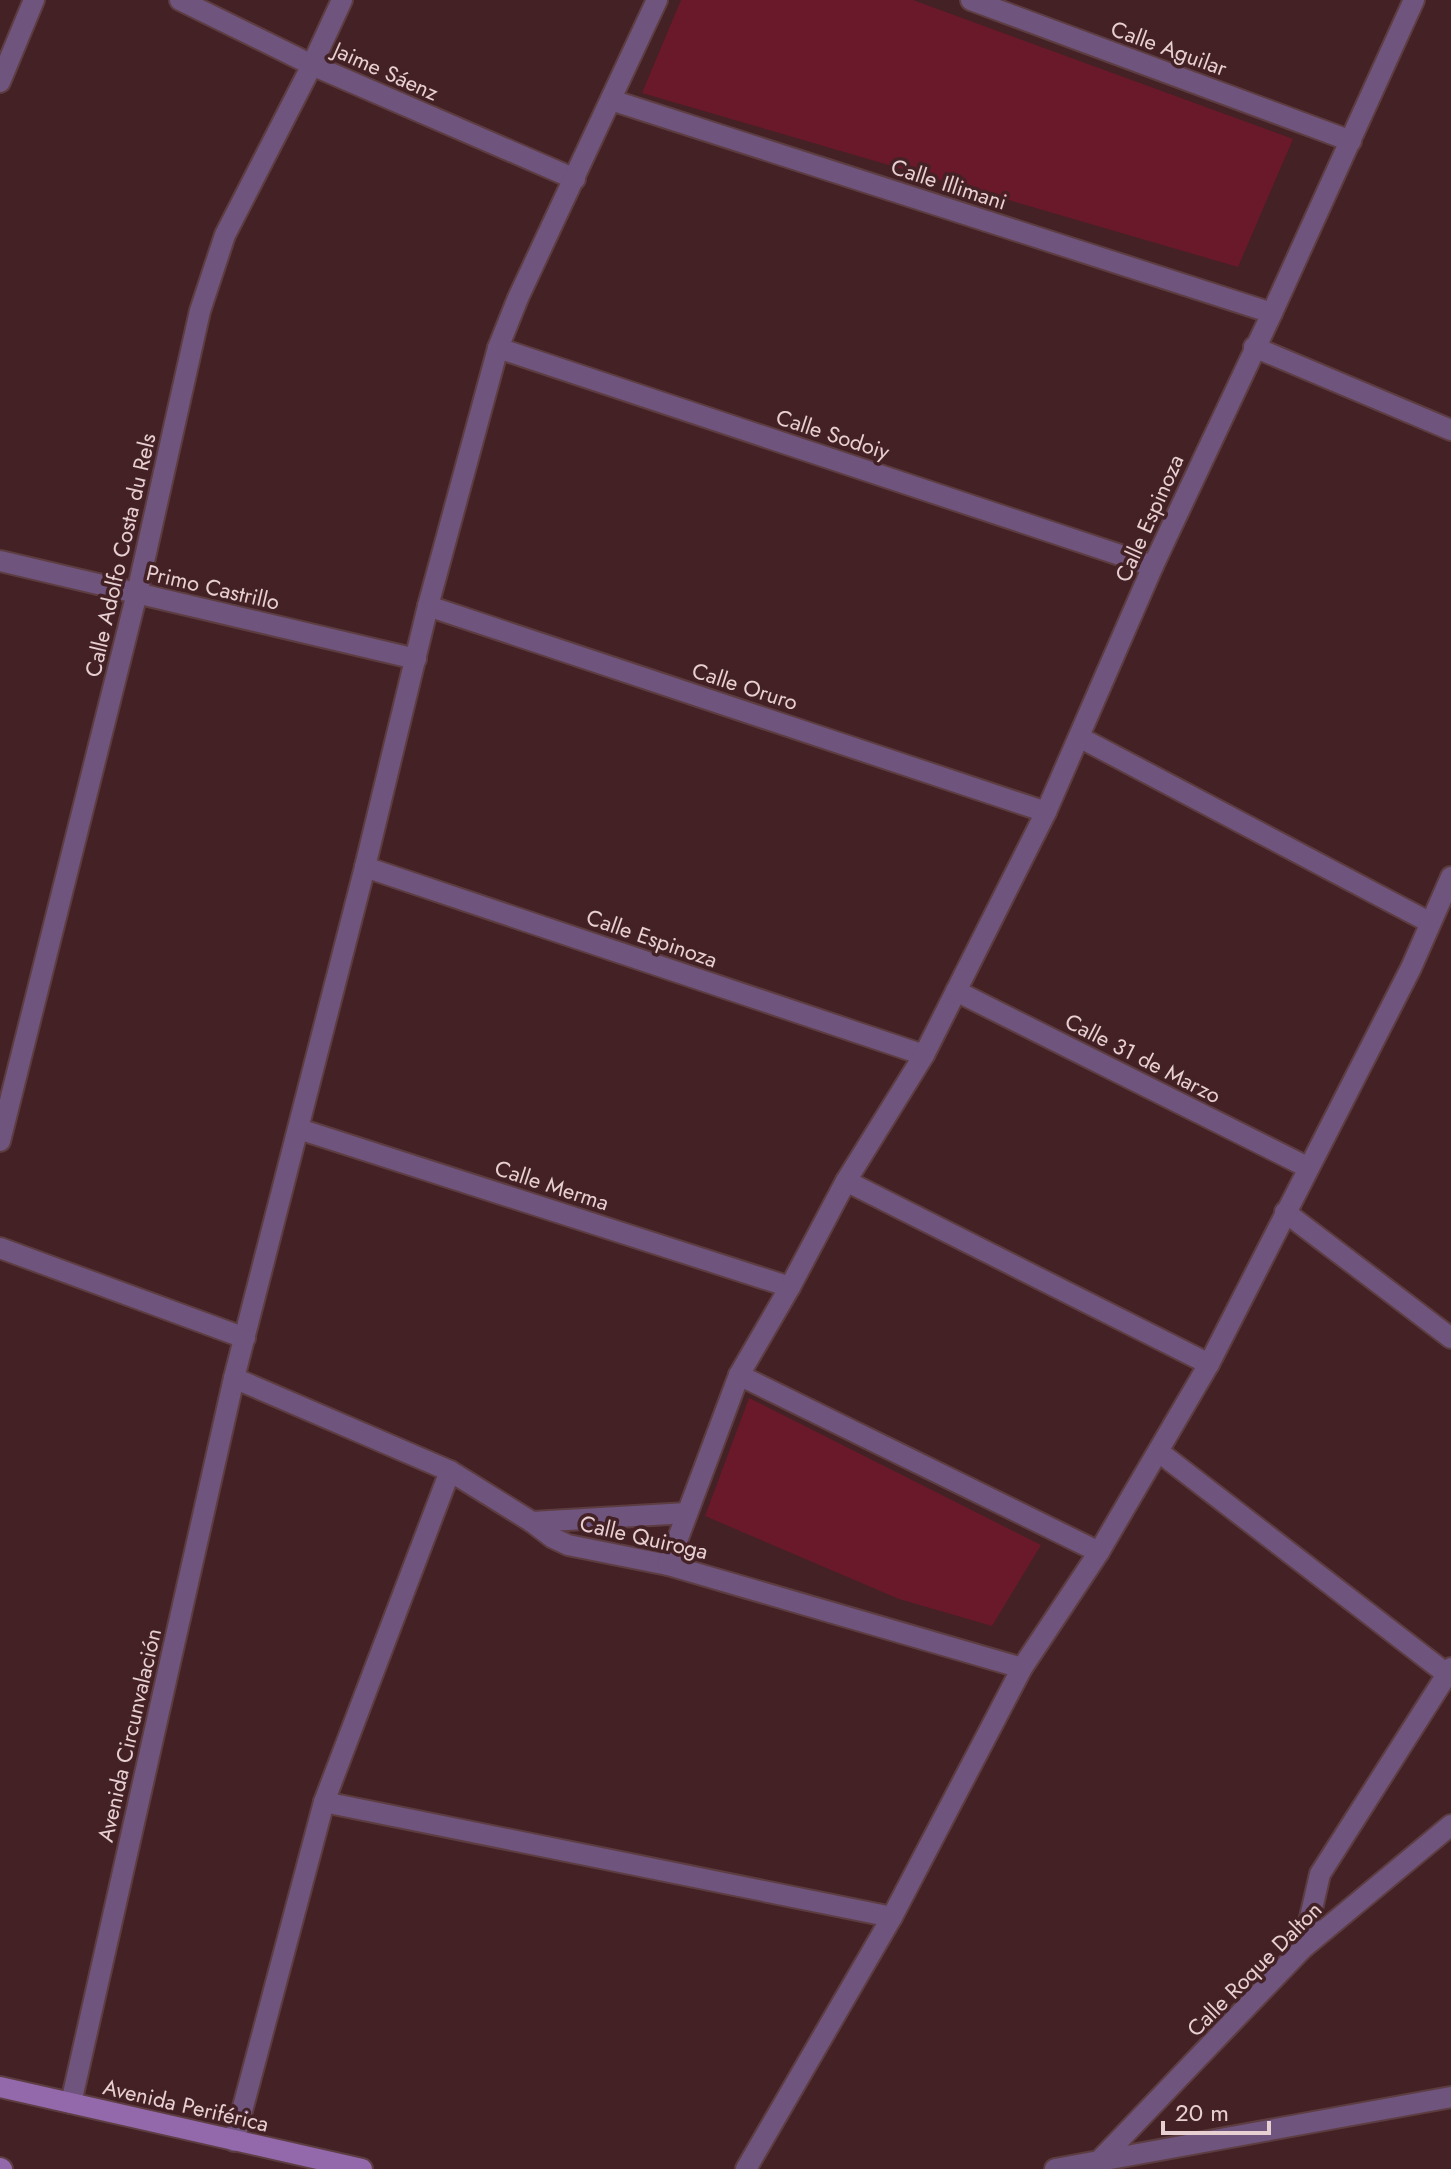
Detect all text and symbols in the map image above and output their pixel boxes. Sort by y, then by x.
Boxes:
street label: Calle Aguilar [1107,12,1232,84]
street label: Jaime Sáenz [325,32,444,108]
street label: Calle Illimani [887,150,1011,218]
street label: Calle Sodoiy [772,401,894,468]
street label: Calle Adolfo Costa du Rels [76,430,164,680]
street label: Calle Espinoza [1107,449,1191,587]
street label: Primo Castrillo [143,556,283,618]
street label: Calle Oruro [688,654,802,718]
street label: Calle Espinoza [582,901,722,975]
street label: Calle 31 de Marzo [1060,1005,1226,1111]
street label: Calle Merma [491,1152,613,1218]
street label: Calle Quiroga [577,1507,711,1567]
street label: Avenida Circunvalación [89,1625,169,1845]
street label: Calle Roque Dalton [1179,1894,1329,2044]
street label: Avenida Periférica [100,2070,272,2140]
scale bar [1163,2085,1269,2135]
text: 20 m [1175,2095,1229,2130]

